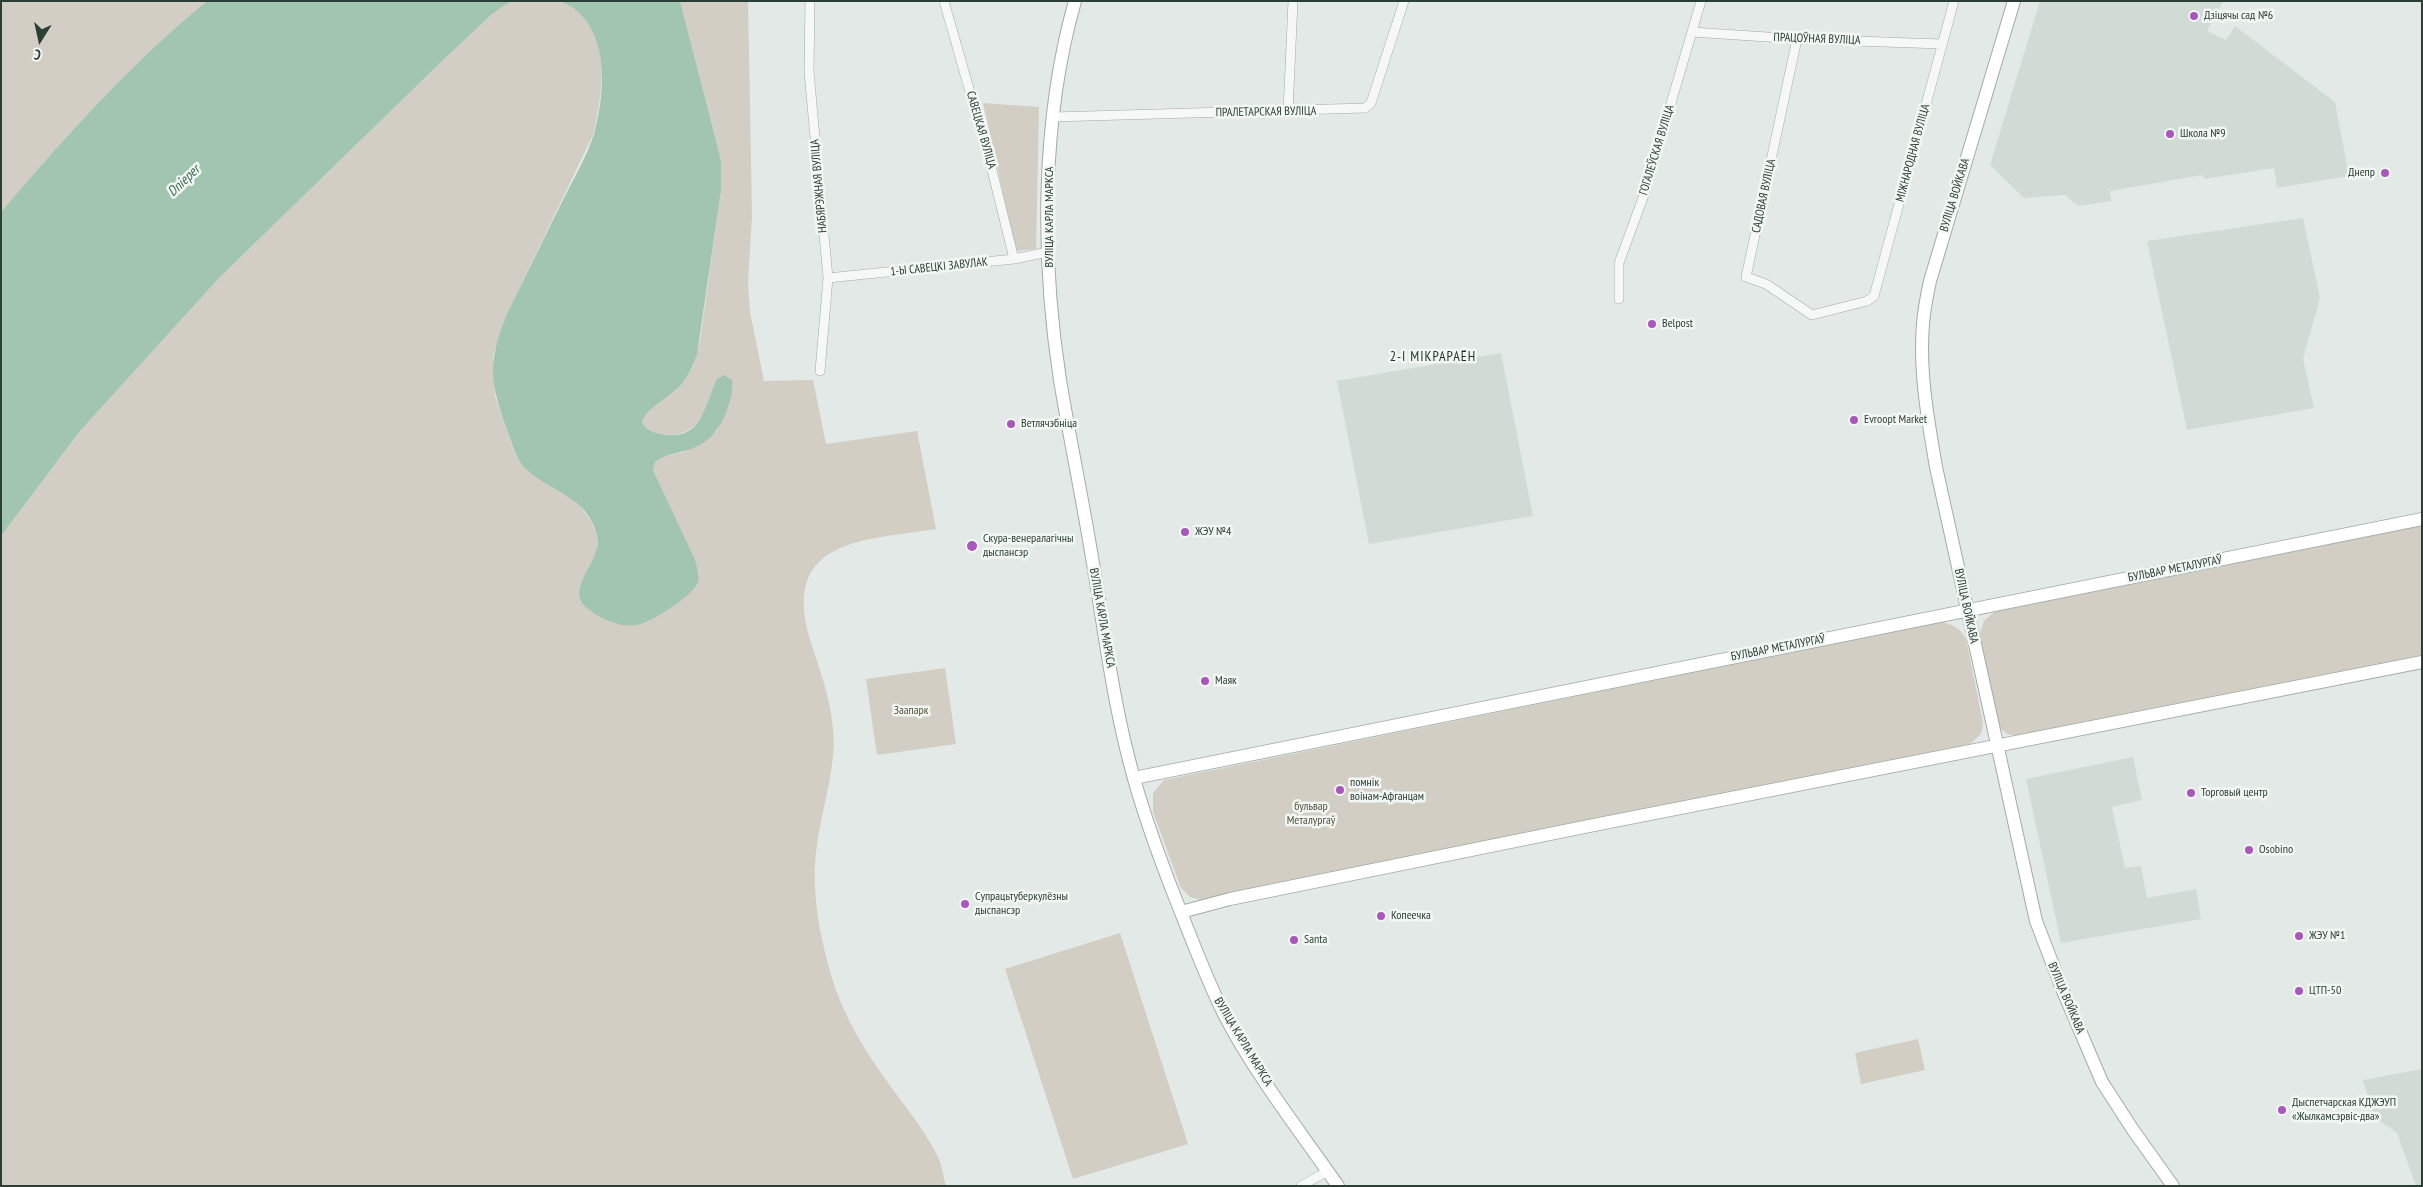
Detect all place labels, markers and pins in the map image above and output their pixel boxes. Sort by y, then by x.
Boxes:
place label: Дзіцячы сад №6 [2204,9,2273,23]
marker: Дзіцячы сад №6 [2188,10,2200,22]
place label: Школа №9 [2180,127,2226,141]
marker: Школа №9 [2164,128,2176,140]
place label: Днепр [2348,166,2375,180]
marker: Днепр [2379,167,2391,179]
place label: Belpost [1662,317,1693,331]
marker: Belpost [1646,318,1658,330]
place label: Evroopt Market [1864,413,1927,427]
marker: Evroopt Market [1848,414,1860,426]
place label: Ветлячэбніца [1021,417,1077,431]
marker: Ветлячэбніца [1005,418,1017,430]
place label: ЖЭУ №4 [1195,525,1231,539]
marker: ЖЭУ №4 [1179,526,1191,538]
place label: Скура-венералагічны дыспансэр [983,532,1073,560]
marker: Скура-венералагічны дыспансэр [965,539,979,553]
place label: Маяк [1215,674,1237,688]
marker: Маяк [1199,675,1211,687]
place label: помнік воінам-Афганцам [1350,776,1424,804]
marker: помнік воінам-Афганцам [1334,784,1346,796]
place label: Торговый центр [2201,786,2268,800]
marker: Торговый центр [2185,787,2197,799]
place label: Osobino [2259,843,2293,857]
marker: Osobino [2243,844,2255,856]
place label: Супрацьтуберкулёзны дыспансэр [975,890,1068,918]
marker: Супрацьтуберкулёзны дыспансэр [959,898,971,910]
place label: Копеечка [1391,909,1431,923]
marker: Копеечка [1375,910,1387,922]
place label: ЖЭУ №1 [2309,929,2345,943]
marker: ЖЭУ №1 [2293,930,2305,942]
place label: Santa [1304,933,1327,947]
marker: Santa [1288,934,1300,946]
place label: ЦТП-50 [2309,984,2341,998]
marker: ЦТП-50 [2293,985,2305,997]
place label: Дыспетчарская КДЖЭУП «Жылкамсэрвіс-два» [2292,1096,2396,1124]
marker: Дыспетчарская КДЖЭУП «Жылкамсэрвіс-два» [2276,1104,2288,1116]

